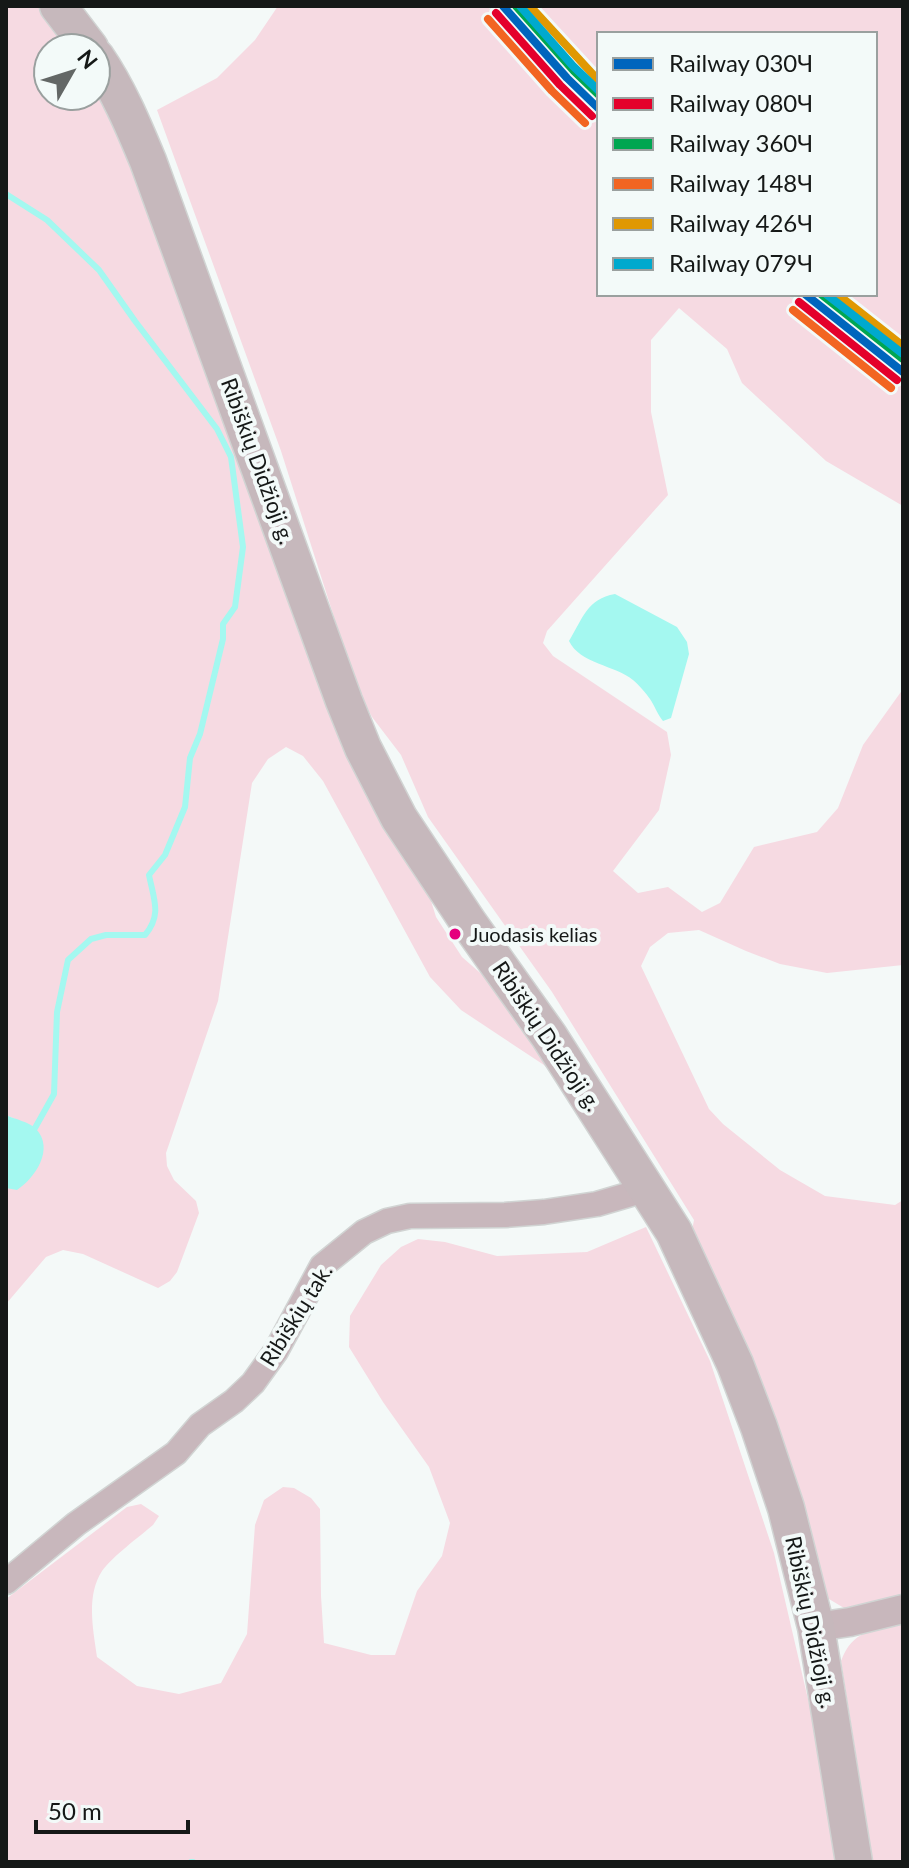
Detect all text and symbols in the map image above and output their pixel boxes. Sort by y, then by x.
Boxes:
north arrow [32,32,112,112]
legend [597,32,877,296]
text: N [72,44,104,74]
text: Railway 030Ч [669,48,813,77]
text: Railway 080Ч [669,88,813,117]
text: Railway 360Ч [669,128,813,157]
text: Railway 148Ч [669,168,813,197]
text: Railway 426Ч [669,208,813,237]
text: Railway 079Ч [669,248,813,277]
street label: Ribiškių Didžioji g. [216,374,301,548]
place label: Juodasis kelias [470,922,597,946]
marker: Juodasis kelias [447,926,463,942]
street label: Ribiškių Didžioji g. [487,956,608,1116]
street label: Ribiškių tak. [254,1259,338,1371]
street label: Ribiškių Didžioji g. [780,1533,843,1710]
scale bar [36,1784,188,1834]
text: 50 m [48,1796,102,1825]

